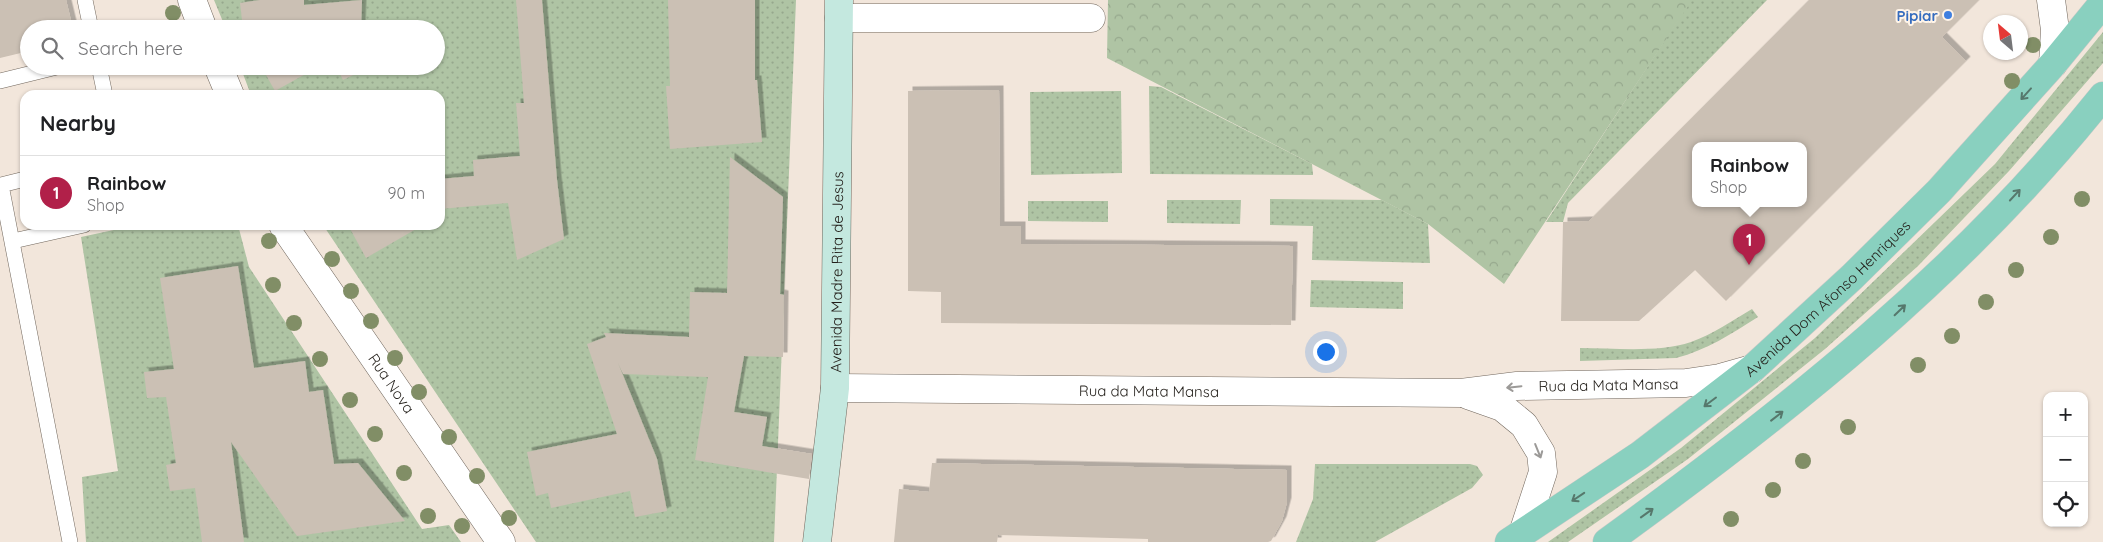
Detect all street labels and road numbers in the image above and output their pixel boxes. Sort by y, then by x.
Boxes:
street label: Avenida Madre Rita de Jesus [826,171,847,373]
street label: Avenida Dom Afonso Henriques [1741,216,1914,380]
street label: Rua Nova [365,350,419,417]
street label: Rua da Mata Mansa [1538,374,1679,395]
street label: Rua da Mata Mansa [1079,380,1219,401]

